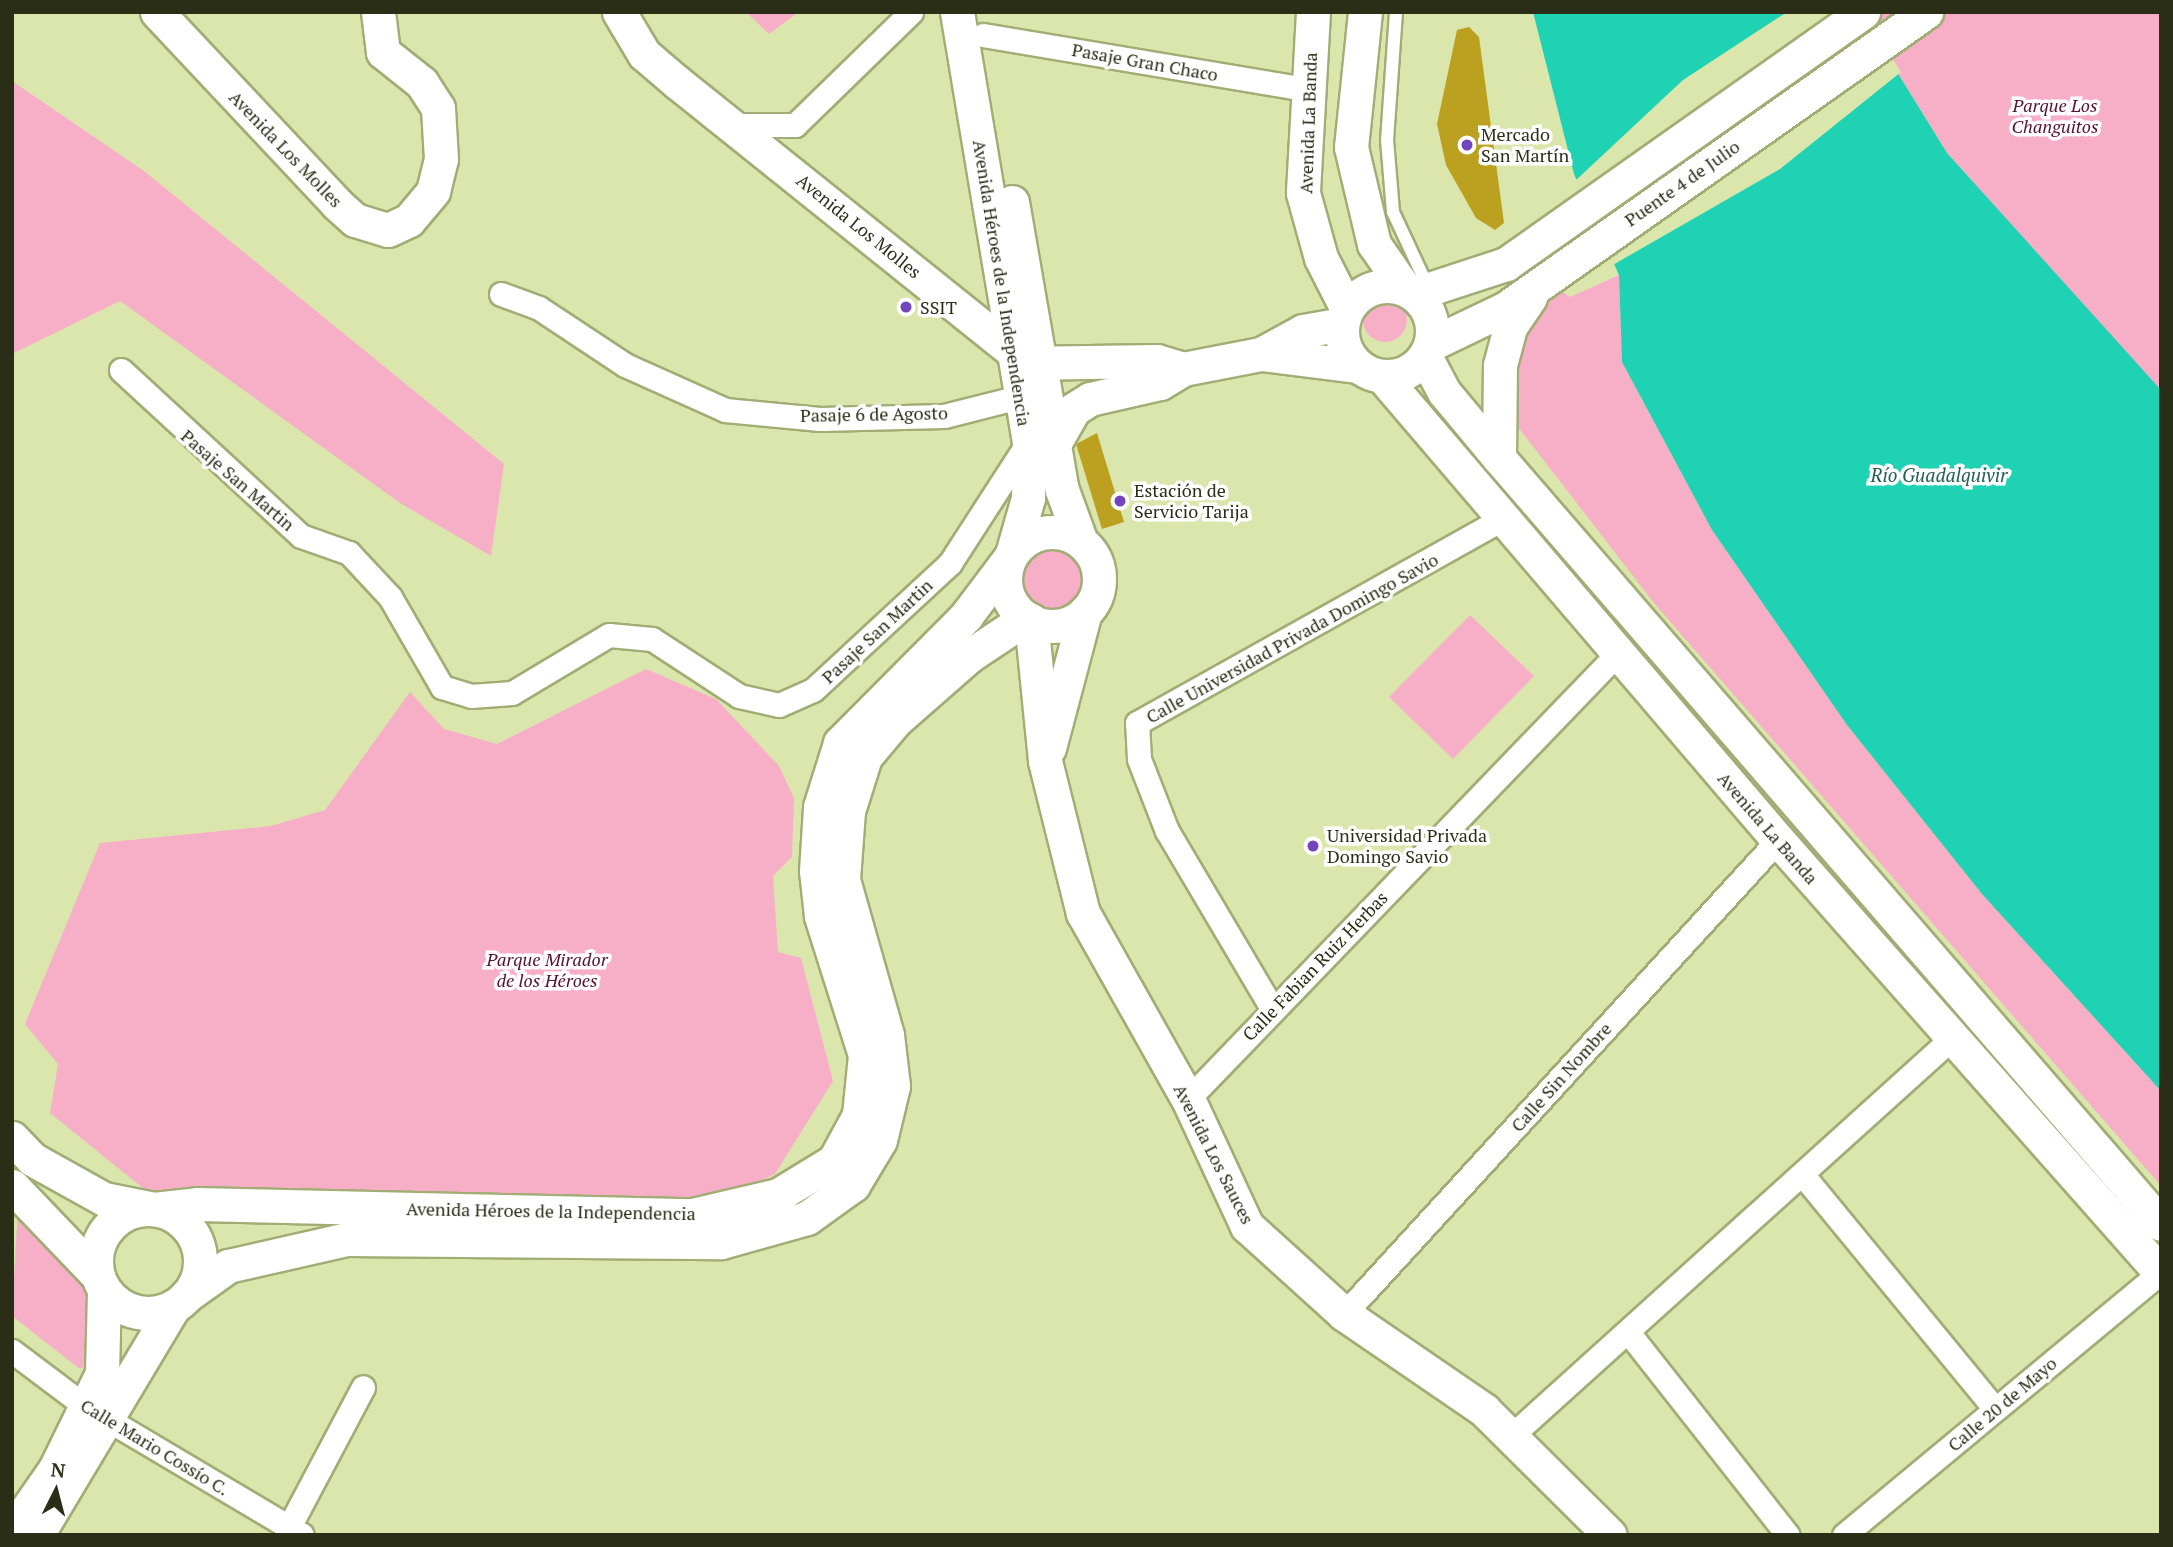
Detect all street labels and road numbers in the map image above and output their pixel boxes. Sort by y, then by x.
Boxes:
street label: Pasaje Gran Chaco [1070,39,1220,85]
street label: Avenida La Banda [1295,52,1321,194]
street label: Avenida Los Molles [225,86,347,212]
street label: Puente 4 de Julio [1620,135,1744,231]
street label: Avenida Héroes de la Independencia [969,138,1035,428]
street label: Avenida Los Molles [792,169,926,283]
street label: Pasaje 6 de Agosto [800,402,948,426]
street label: Pasaje San Martin [177,425,299,535]
street label: Calle Universidad Privada Domingo Savio [1142,548,1442,728]
street label: Pasaje San Martin [817,574,937,688]
street label: Avenida La Banda [1713,767,1823,889]
street label: Calle Fabian Ruiz Herbas [1238,887,1392,1045]
street label: Calle Sin Nombre [1506,1018,1616,1136]
street label: Avenida Los Sauces [1169,1080,1259,1228]
street label: Avenida Héroes de la Independencia [406,1198,696,1224]
street label: Calle 20 de Mayo [1943,1352,2061,1456]
street label: Calle Mario Cossío C. [77,1394,233,1500]

